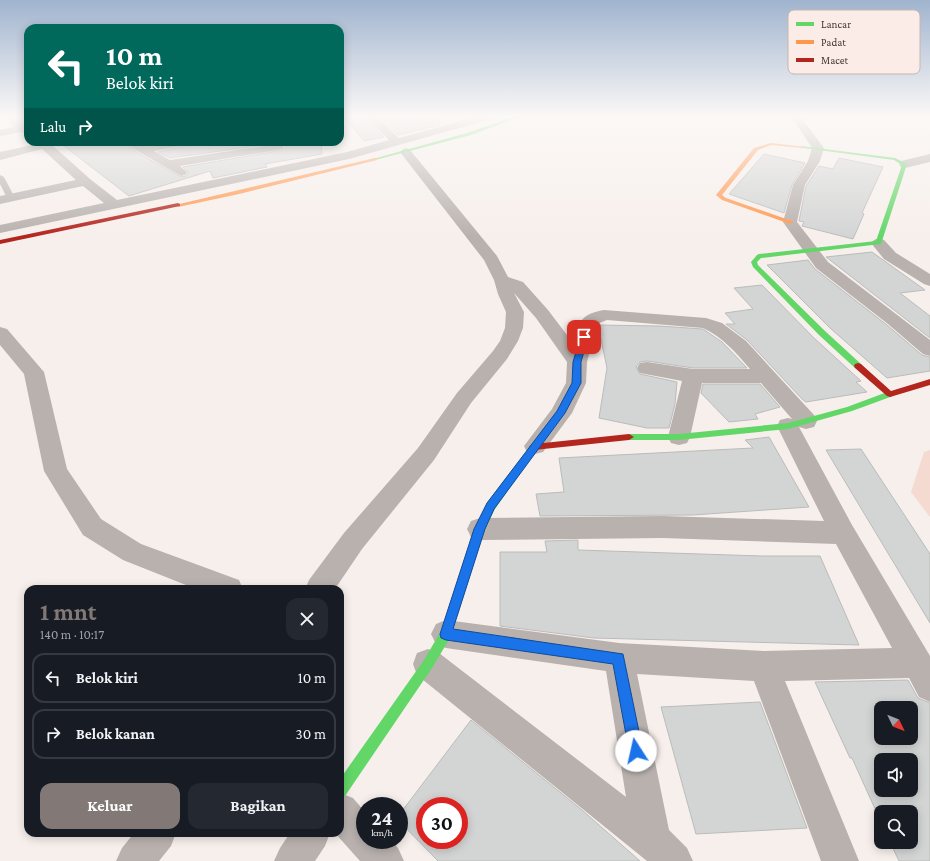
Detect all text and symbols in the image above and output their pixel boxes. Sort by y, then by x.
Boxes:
legend [788,10,920,74]
text: Lancar [821,18,851,30]
text: Padat [821,36,846,48]
icon: left [40,40,92,92]
text: 10 m [106,40,163,71]
text: Macet [821,54,849,66]
text: Belok kiri [106,73,174,93]
icon: right [74,116,96,138]
text: Lalu [40,119,66,135]
pin [567,320,601,354]
icon: arrive [573,326,595,348]
text: 1 mnt [40,598,96,625]
button: close [286,598,328,640]
text: 140 m · 10:17 [40,627,104,642]
icon: left [42,667,64,689]
text: Belok kiri [76,670,138,686]
text: 10 m [298,670,326,686]
north arrow [874,701,918,745]
map controls [874,701,918,849]
icon: right [42,723,64,745]
text: Belok kanan [76,726,155,742]
text: 30 m [296,726,326,742]
position arrow [615,730,657,772]
button: sound [874,753,918,797]
button: Keluar [40,783,180,829]
button: Bagikan [188,783,328,829]
speed limit sign: 30 [416,797,468,849]
button: search [874,805,918,849]
text: 24 [372,807,392,829]
text: km/h [371,827,393,838]

